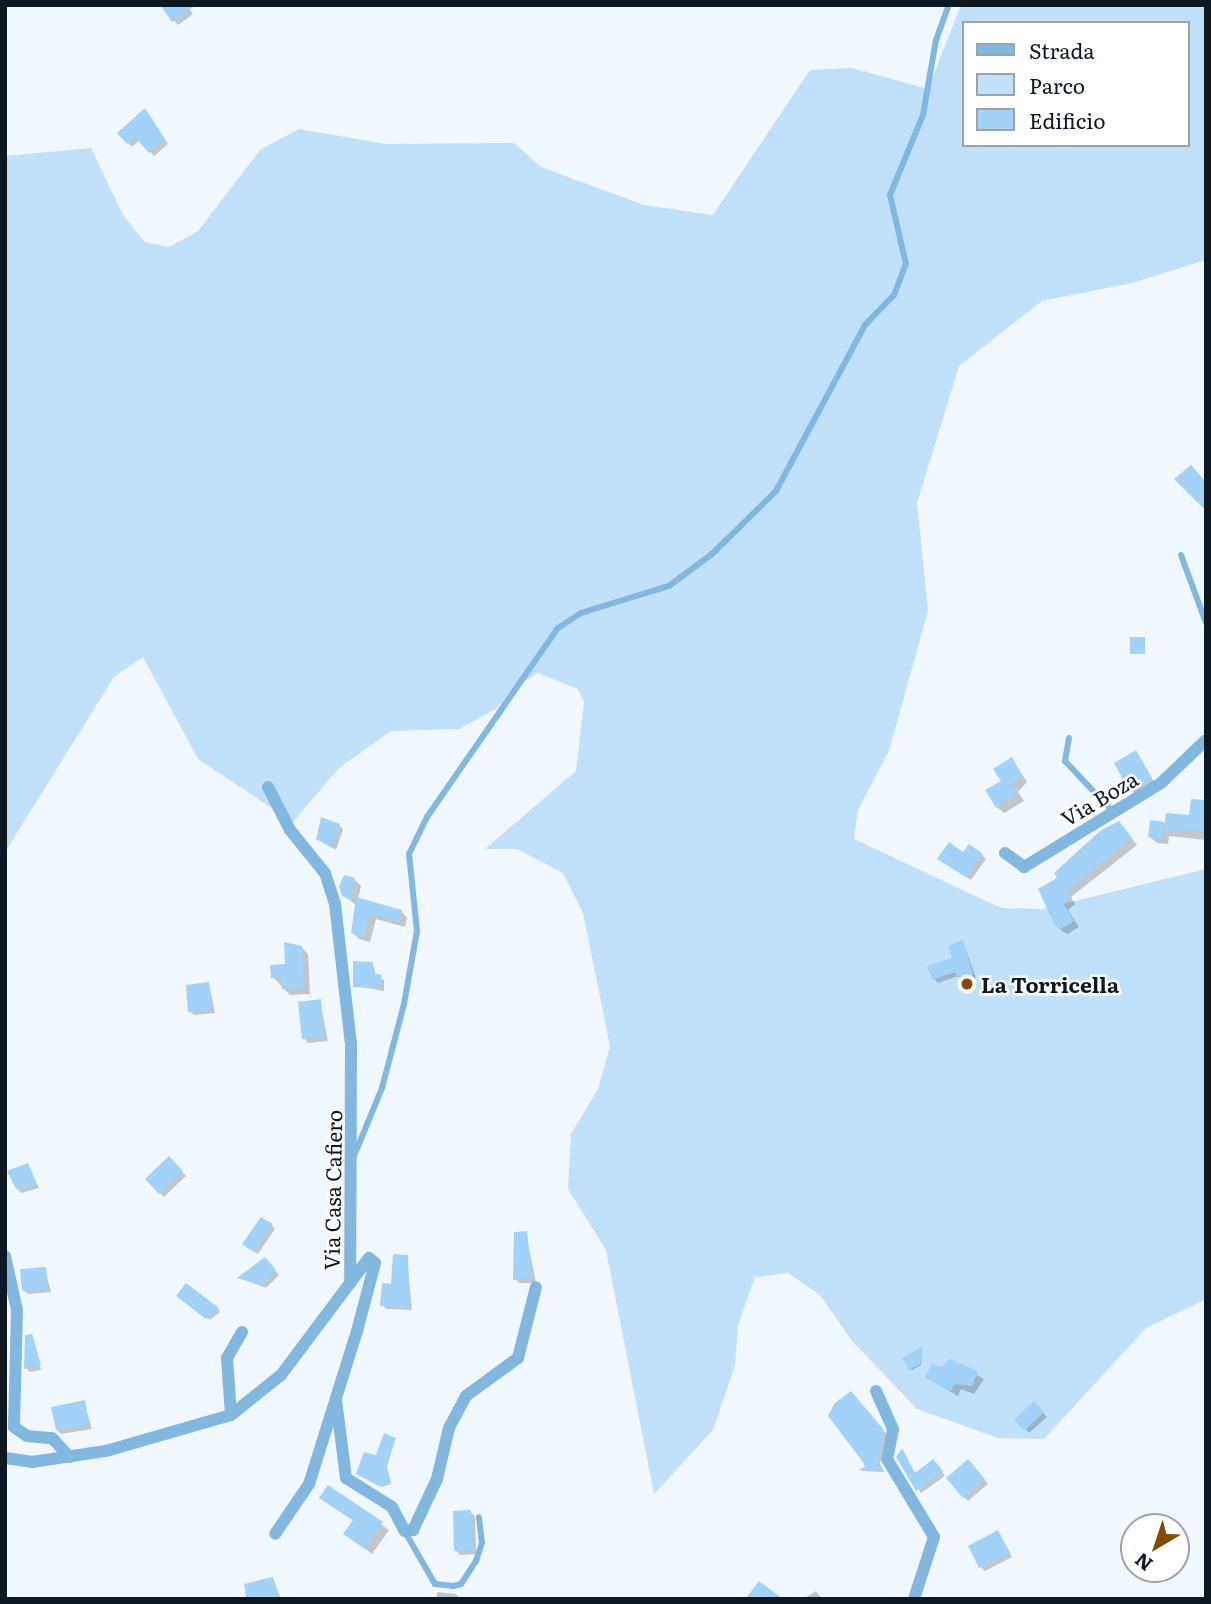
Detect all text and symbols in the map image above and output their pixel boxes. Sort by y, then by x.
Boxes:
legend [962,21,1190,147]
text: Strada [1029,34,1095,65]
text: Parco [1029,69,1085,100]
text: Edificio [1029,104,1105,135]
street label: Via Boza [1056,765,1142,831]
place label: La Torricella [981,971,1119,997]
marker: La Torricella [959,976,975,992]
street label: Via Casa Cafiero [318,1110,346,1270]
north arrow [1120,1513,1190,1583]
text: N [1128,1547,1158,1579]

